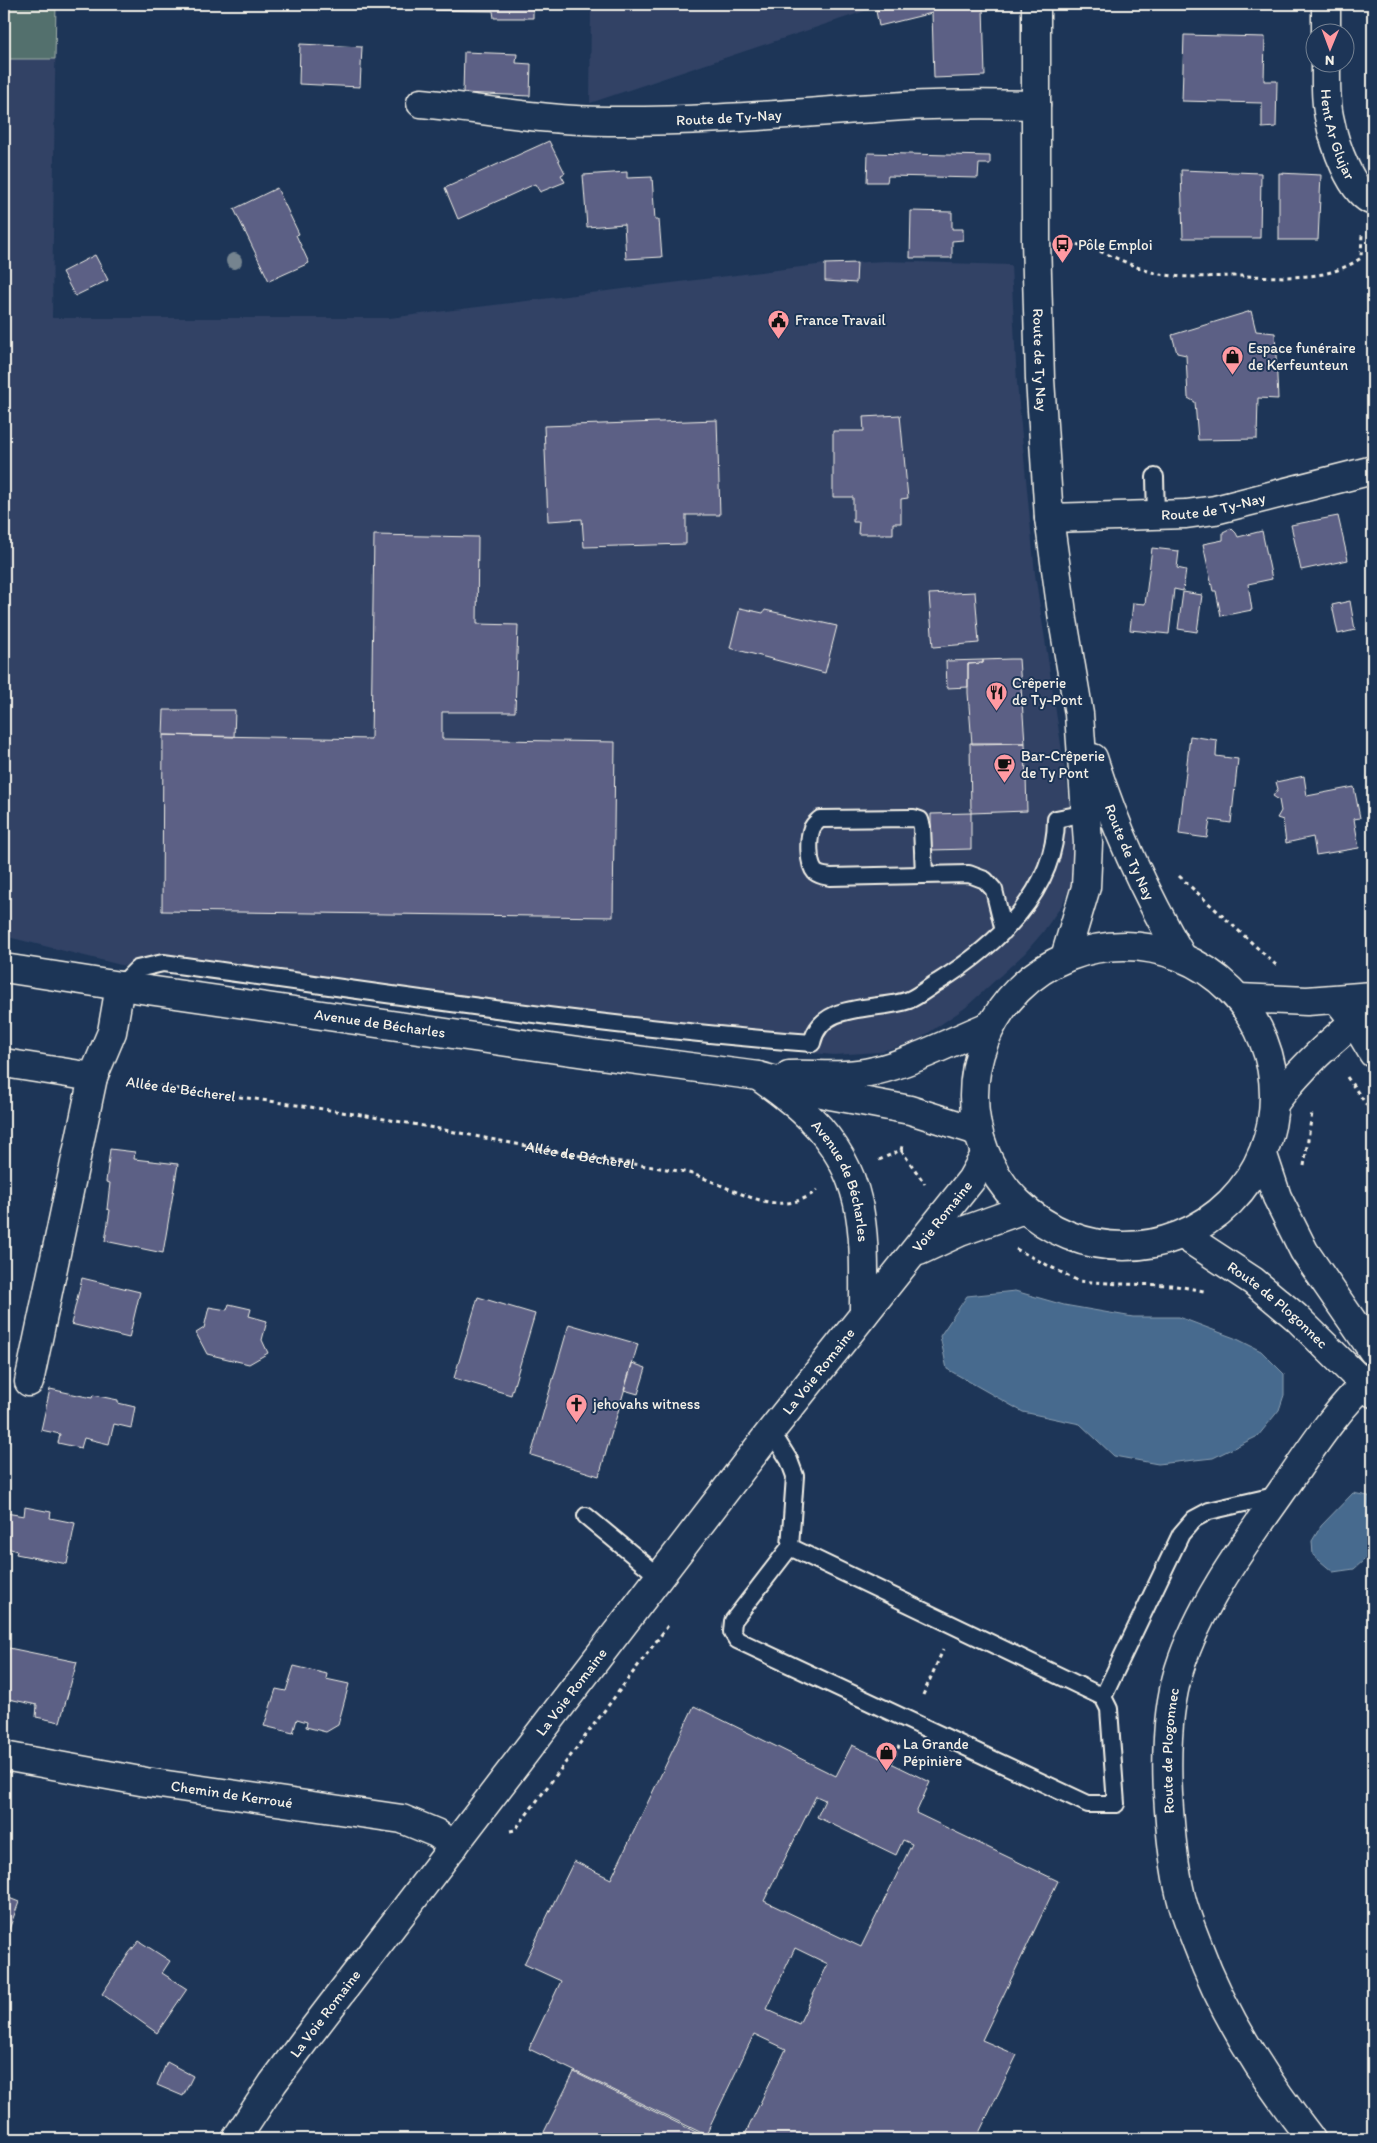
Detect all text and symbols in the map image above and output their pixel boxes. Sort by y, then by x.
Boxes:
north arrow [1304,22,1354,72]
text: N [1325,52,1335,69]
street label: Hent Ar Glujar [1317,89,1359,183]
street label: Route de Ty-Nay [676,105,782,129]
bus stop icon: Pôle Emploi [1050,233,1074,264]
place label: Pôle Emploi [1078,236,1153,254]
public building icon: France Travail [767,308,791,339]
street label: Route de Ty Nay [1029,308,1051,412]
place label: France Travail [795,311,887,329]
place label: Espace funéraire de Kerfeunteun [1248,339,1356,374]
shop icon: Espace funéraire de Kerfeunteun [1220,345,1244,376]
street label: Route de Ty-Nay [1161,489,1267,524]
place label: Crêperie de Ty-Pont [1012,674,1083,709]
restaurant icon: Crêperie de Ty-Pont [984,680,1008,711]
place label: Bar-Crêperie de Ty Pont [1021,747,1105,782]
cafe icon: Bar-Crêperie de Ty Pont [993,753,1017,784]
street label: Route de Ty Nay [1101,801,1159,903]
street label: Avenue de Bécharles [313,1005,447,1042]
street label: Allée de Bécherel [125,1072,238,1106]
street label: Avenue de Bécharles [808,1116,872,1243]
street label: Allée de Bécherel [524,1137,637,1173]
street label: Voie Romaine [908,1177,976,1256]
street label: Route de Plogonnec [1224,1258,1332,1352]
street label: La Voie Romaine [779,1324,859,1418]
church icon: jehovahs witness [565,1392,589,1423]
place label: jehovahs witness [592,1395,701,1413]
street label: La Voie Romaine [532,1644,611,1739]
street label: Route de Plogonnec [1158,1686,1183,1814]
place label: La Grande Pépinière [903,1735,969,1770]
shop icon: La Grande Pépinière [875,1741,899,1772]
street label: Chemin de Kerroué [170,1777,294,1812]
street label: La Voie Romaine [286,1966,365,2061]

